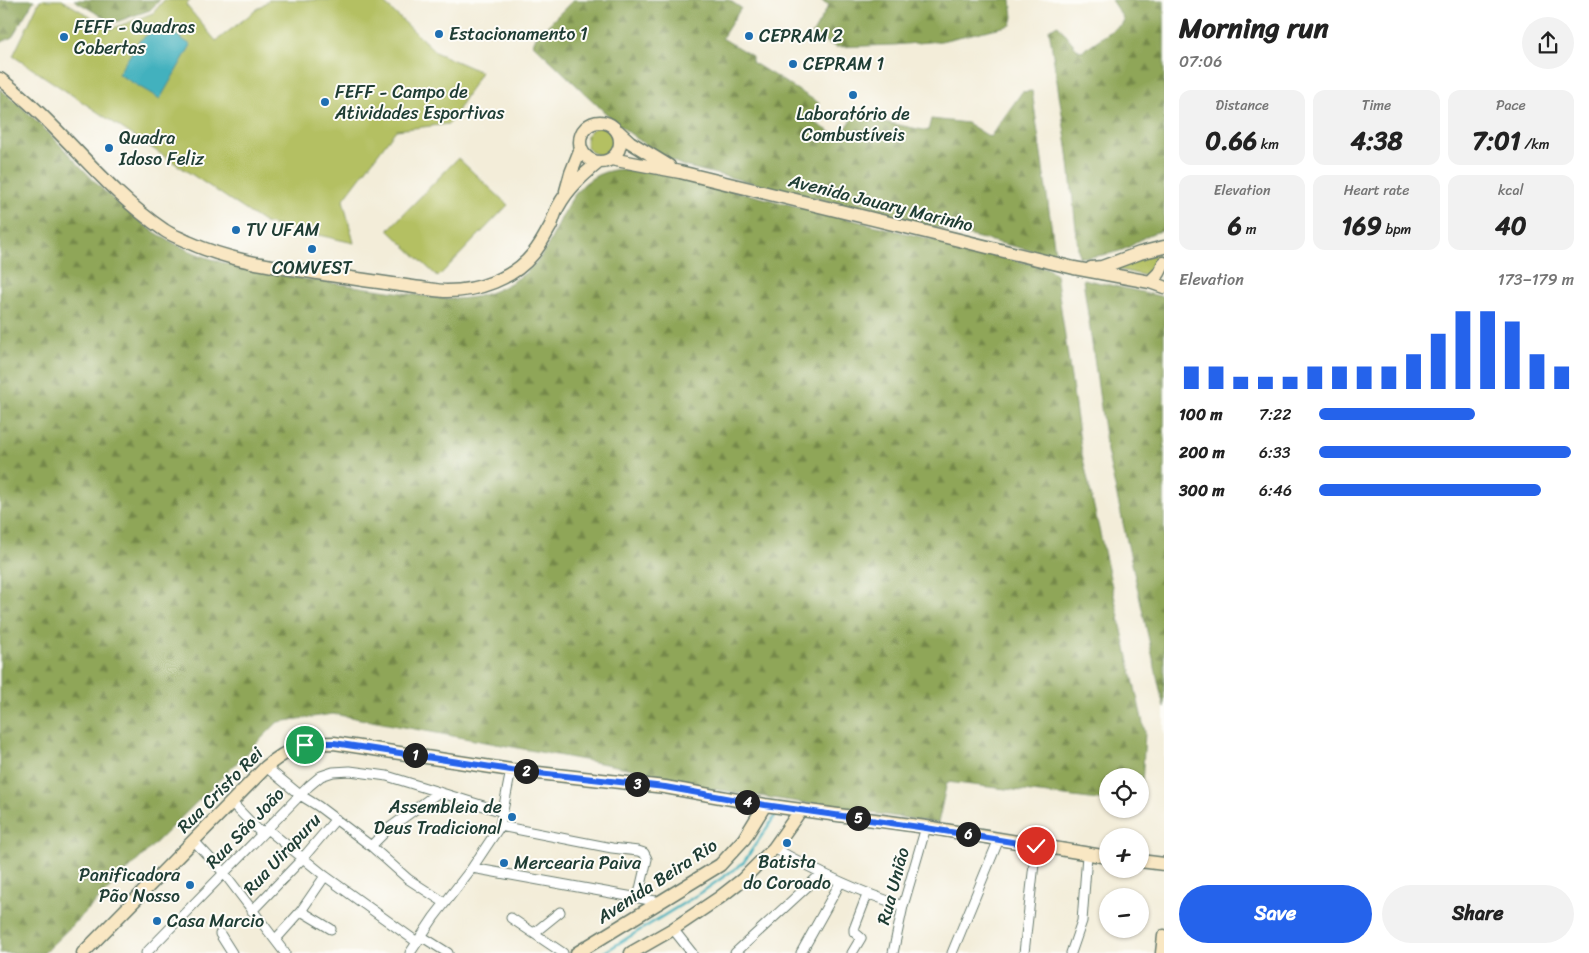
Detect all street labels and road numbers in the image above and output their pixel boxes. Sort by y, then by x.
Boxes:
street label: Avenida Jauary Marinho [784,164,977,241]
street label: Rua Cristo Rei [169,738,272,841]
street label: Rua São João [197,779,293,877]
street label: Rua Uirapuru [235,805,329,903]
street label: Avenida Beira Rio [589,830,724,933]
street label: Rua União [867,844,919,928]

